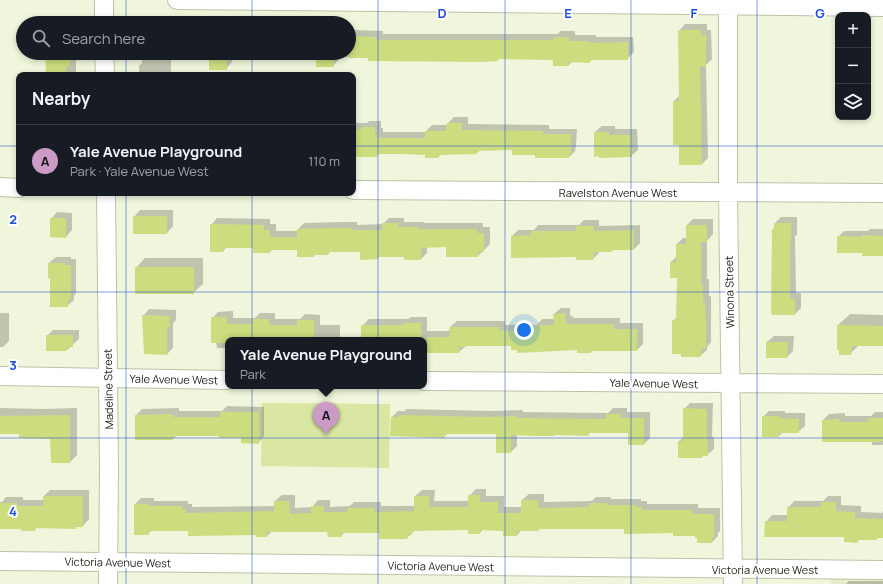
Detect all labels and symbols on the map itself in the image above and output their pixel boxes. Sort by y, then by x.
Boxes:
text: D [437,4,447,22]
text: E [564,4,572,22]
text: F [691,4,698,22]
text: G [815,4,825,22]
street label: Ravelston Avenue West [559,185,677,200]
text: 2 [9,210,17,228]
street label: Winona Street [721,255,737,329]
your location [514,320,534,340]
street label: Madeline Street [100,348,116,430]
text: 3 [9,356,17,374]
street label: Yale Avenue West [130,371,218,387]
street label: Yale Avenue West [610,375,698,391]
pin: A [313,402,339,435]
text: 4 [9,502,17,520]
street label: Victoria Avenue West [65,554,171,570]
street label: Victoria Avenue West [388,558,494,574]
street label: Victoria Avenue West [712,562,818,577]

